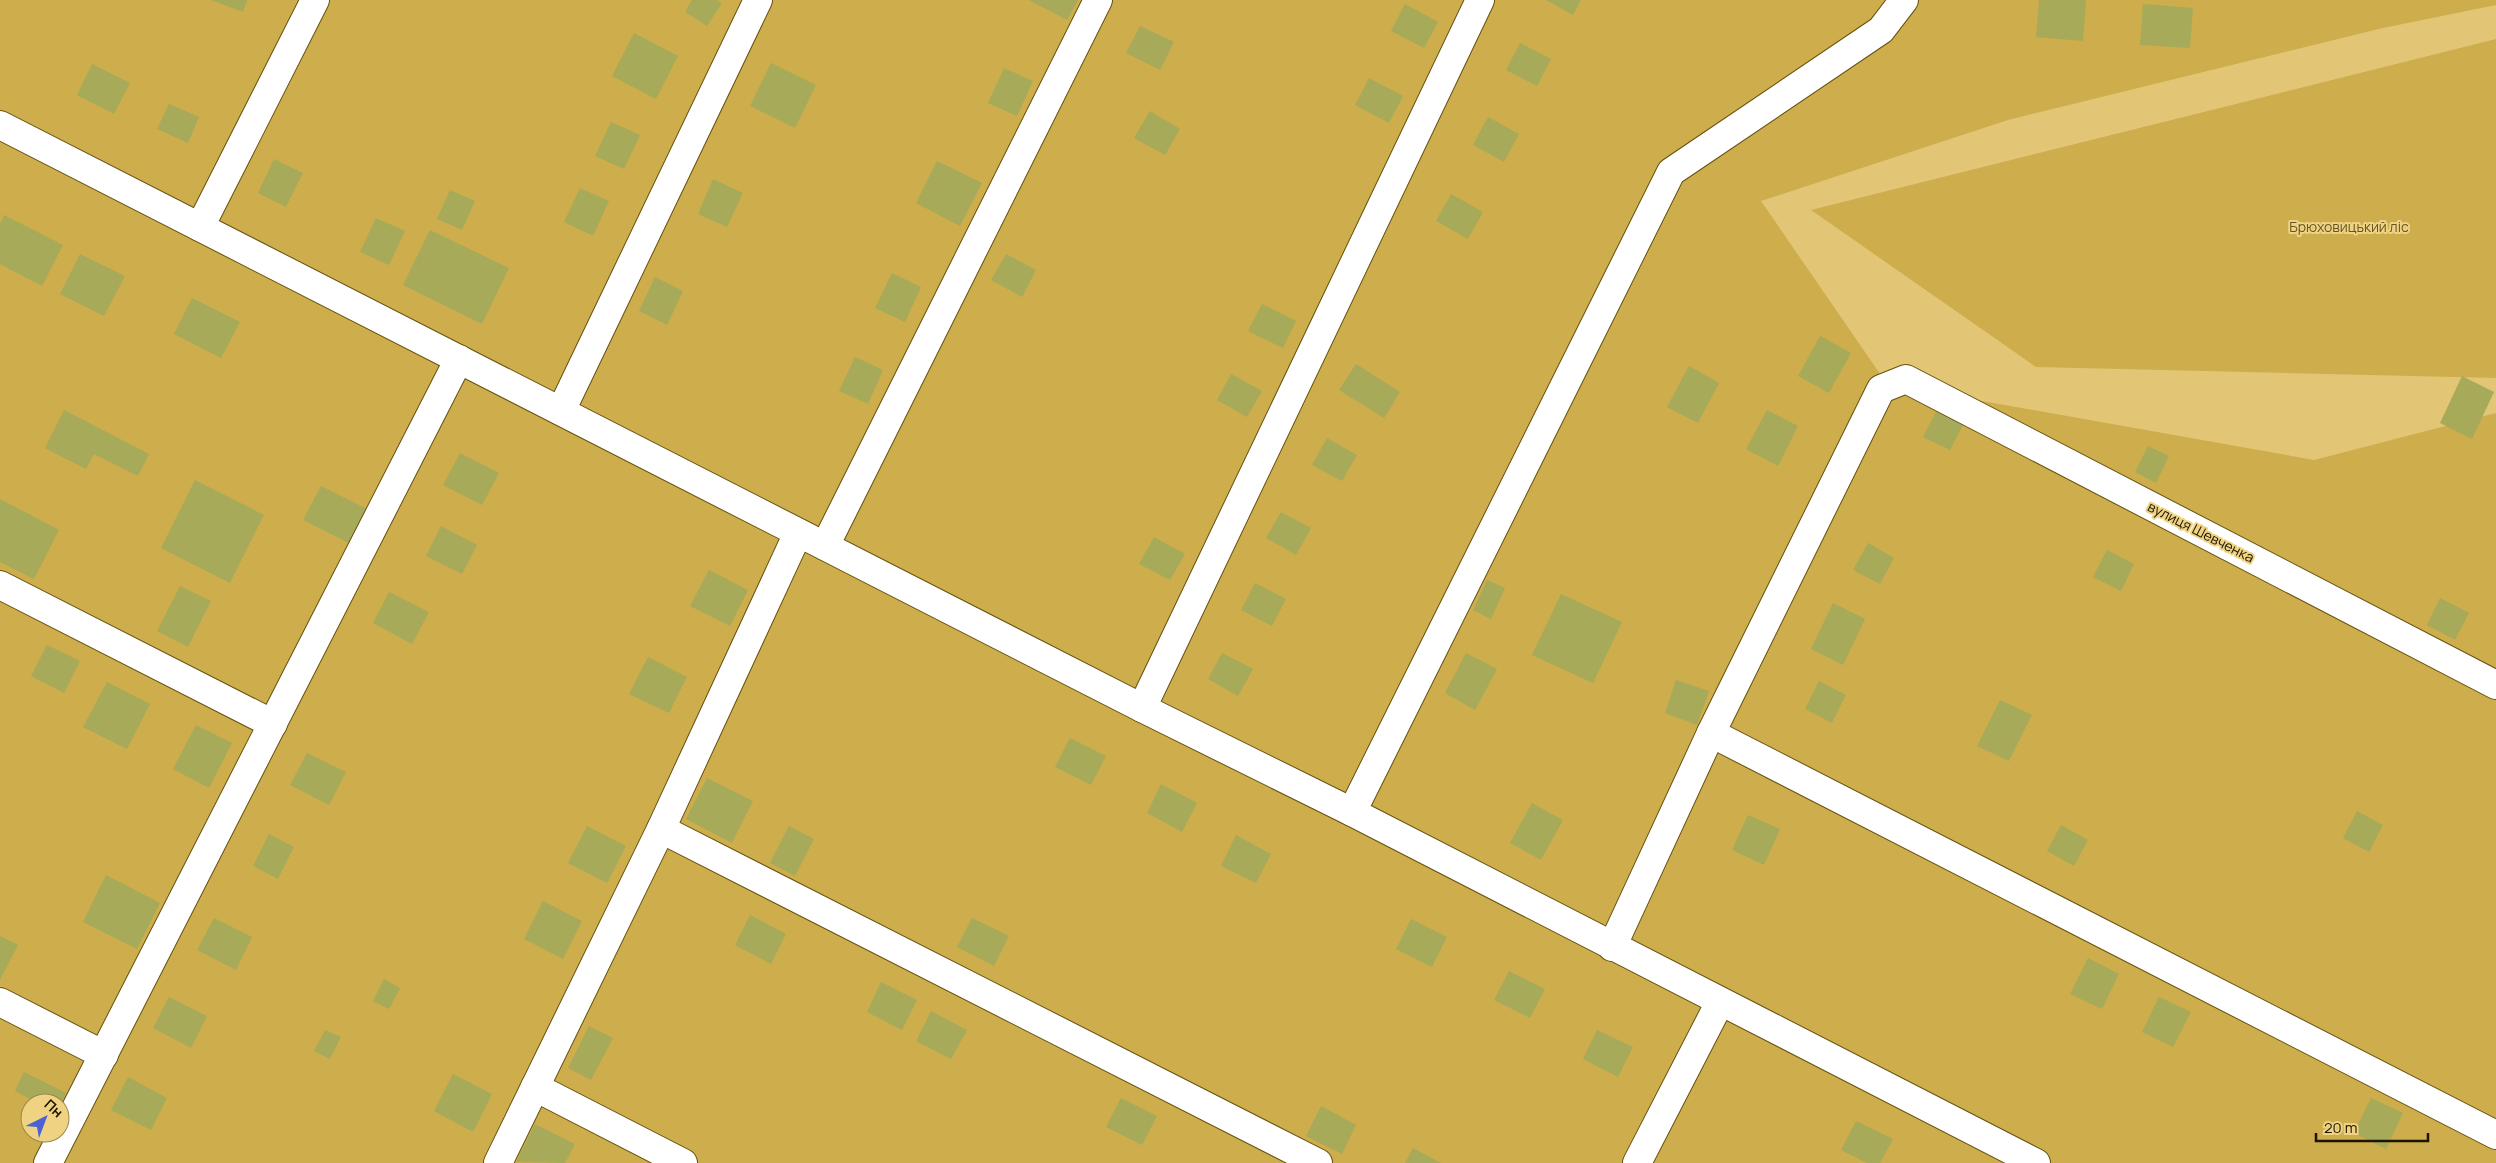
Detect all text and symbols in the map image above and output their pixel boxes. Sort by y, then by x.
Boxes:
park label: Брюховицький ліс [2289,217,2409,236]
street label: вулиця Шевченка [2145,497,2258,567]
north arrow [20,1093,70,1143]
text: Пн [41,1095,67,1121]
scale bar [2316,1110,2428,1142]
text: 20 m [2324,1117,2357,1138]

